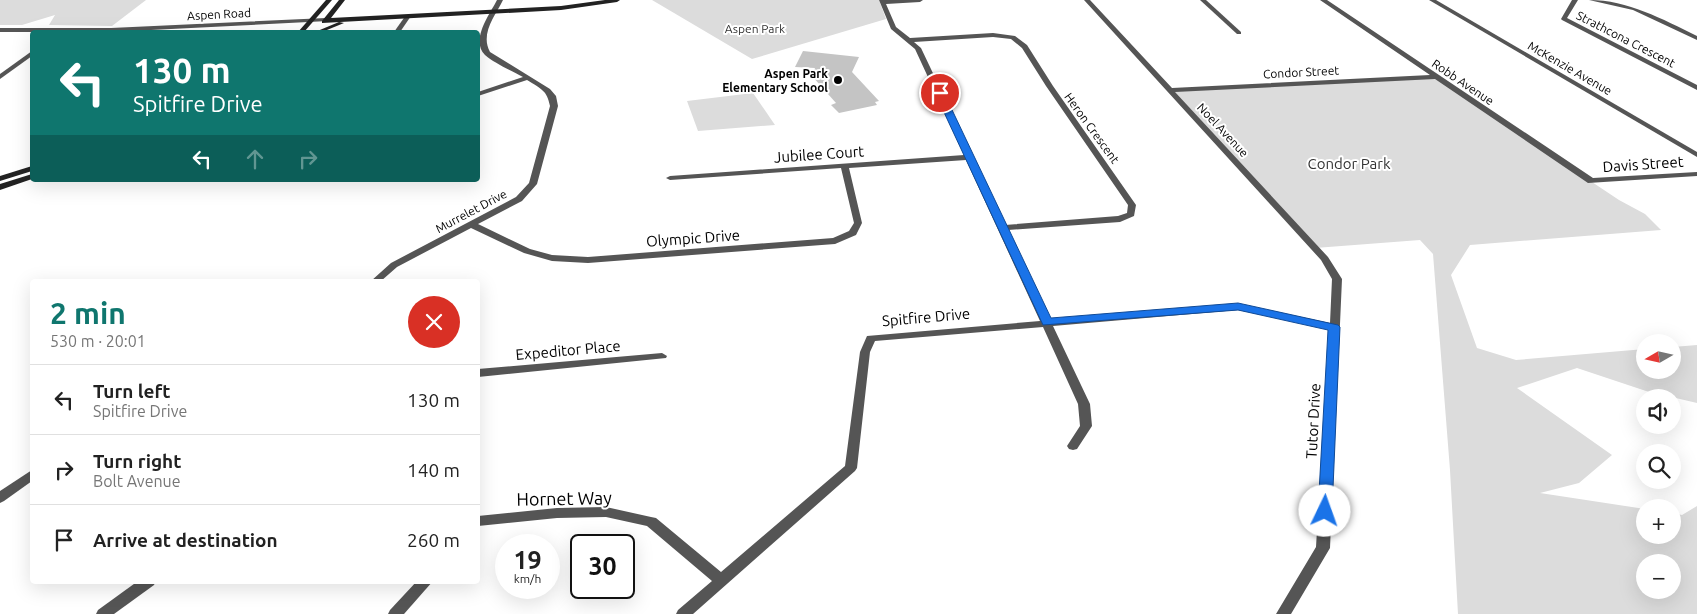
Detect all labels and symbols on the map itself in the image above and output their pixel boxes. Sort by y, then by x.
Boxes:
street label: Aspen Road [187,6,251,22]
street label: Strathcona Crescent [1574,8,1678,70]
park label: Aspen Park [725,22,785,35]
street label: McKenzie Avenue [1526,39,1614,97]
street label: Robb Avenue [1430,57,1496,107]
street label: Condor Street [1263,64,1340,80]
place label: Aspen Park Elementary School [722,67,828,94]
pin [919,72,961,114]
marker: Aspen Park Elementary School [832,74,844,86]
street label: Heron Crescent [1062,90,1122,166]
street label: Noel Avenue [1195,101,1251,159]
street label: Jubilee Court [773,142,865,166]
street label: Davis Street [1602,153,1684,175]
park label: Condor Park [1308,155,1391,172]
street label: Murrelet Drive [433,187,509,235]
street label: Olympic Drive [646,226,740,250]
street label: Spitfire Drive [881,305,971,329]
north arrow [1636,334,1681,379]
street label: Expeditor Place [515,337,621,363]
street label: Tutor Drive [1303,383,1323,459]
position arrow [1298,484,1350,536]
street label: Hornet Way [516,487,612,509]
speed limit sign: 30 [570,534,635,599]

